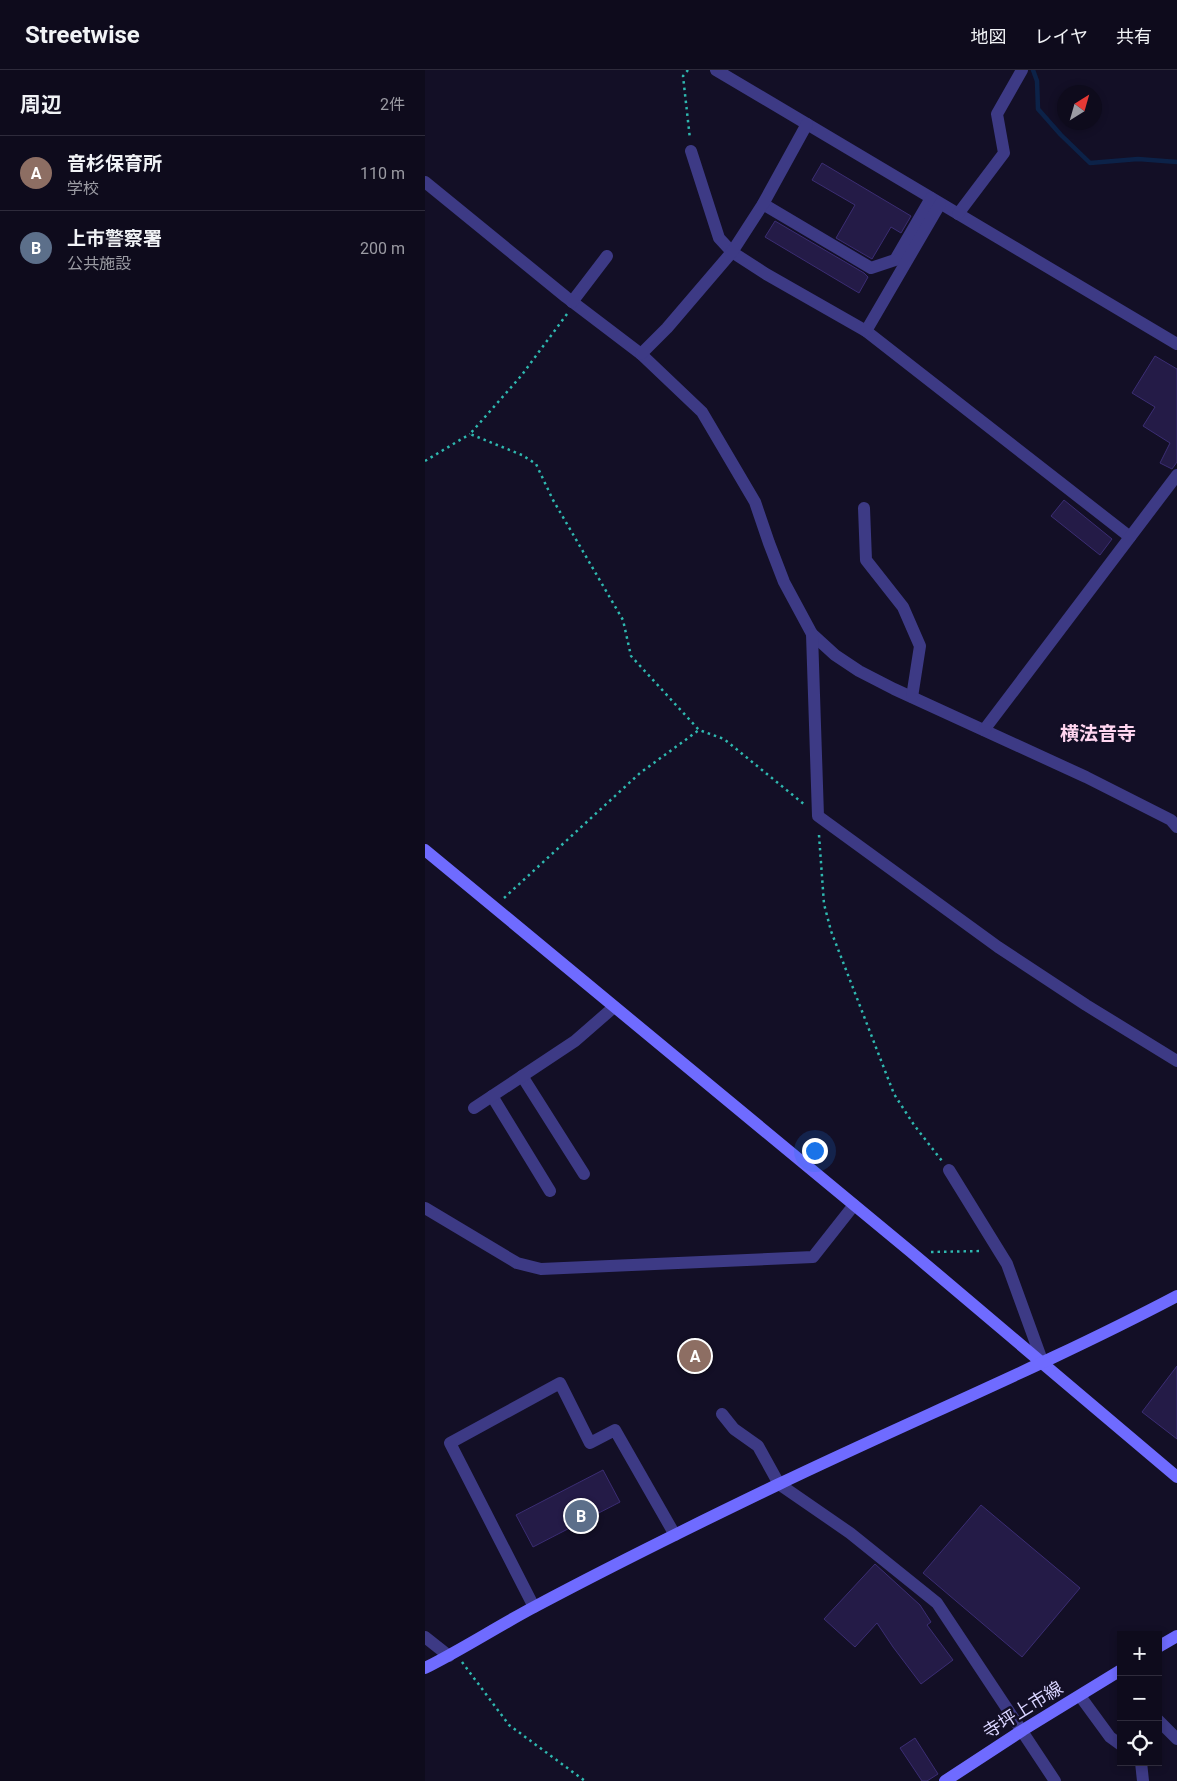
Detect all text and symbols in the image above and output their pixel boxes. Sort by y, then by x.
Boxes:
text: Streetwise [25,21,140,49]
text: 地図 [971,26,1007,47]
text: レイヤ [1035,26,1088,47]
text: 共有 [1116,26,1152,47]
north arrow [1057,85,1102,130]
text: 周辺 [20,93,62,117]
text: 2件 [380,95,405,114]
text: 音杉保育所 [67,152,162,175]
text: A [31,164,41,183]
text: 110 m [360,164,405,183]
text: 学校 [67,179,99,198]
text: 上市警察署 [67,227,162,250]
text: B [31,239,41,258]
text: 200 m [360,239,405,258]
text: 公共施設 [67,254,131,273]
district label: 横法音寺 [1060,722,1136,745]
your location [802,1138,828,1164]
pin: A [679,1337,711,1375]
pin: B [565,1497,597,1535]
map controls [1117,1631,1162,1766]
button: + [1117,1631,1162,1676]
button: − [1117,1676,1162,1721]
street label: 寺坪上市線 [979,1677,1066,1742]
button: locate [1117,1721,1162,1766]

